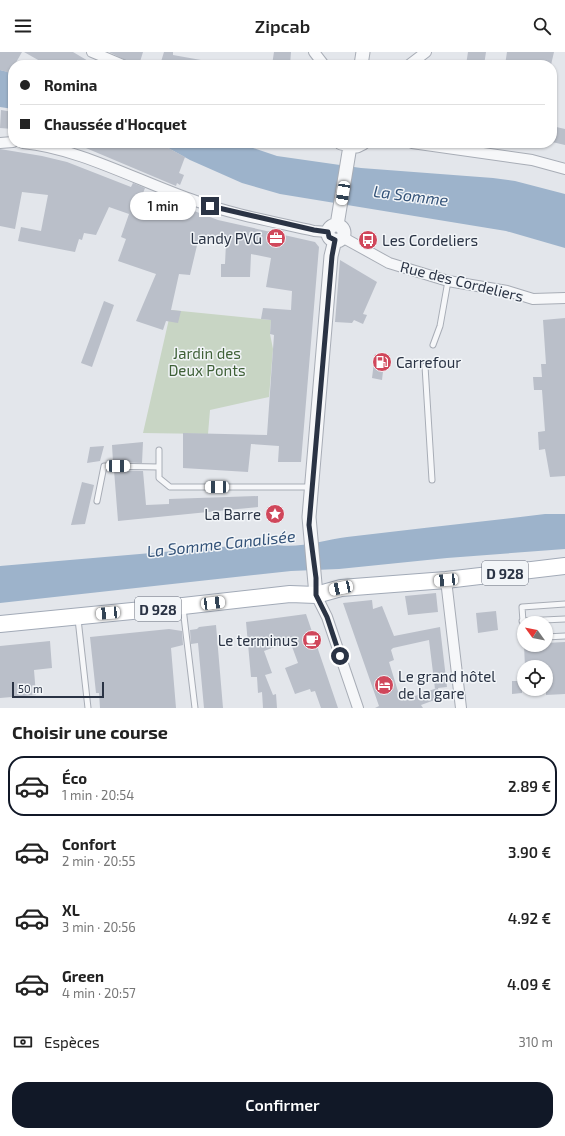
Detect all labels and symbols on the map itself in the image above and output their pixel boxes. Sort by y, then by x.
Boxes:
car [335,180,351,206]
water label: La Somme [372,181,450,209]
callout: 1 min [130,192,196,220]
route end [201,197,219,215]
office icon: Landy PVG [265,227,287,249]
place label: Landy PVG [190,229,262,247]
bus stop icon: Les Cordeliers [357,229,379,251]
place label: Les Cordeliers [382,231,478,249]
street label: Rue des Cordeliers [399,257,525,305]
park label: Jardin des Deux Ponts [168,344,246,379]
fuel station icon: Carrefour [371,351,393,373]
place label: Carrefour [396,353,461,371]
car [106,460,130,472]
car [205,481,229,493]
place icon: La Barre [264,503,286,525]
place label: La Barre [204,505,261,523]
water label: La Somme Canalisée [146,526,297,560]
road number: D 928 [482,561,528,585]
car [434,573,458,587]
car [328,580,354,596]
car [200,596,226,610]
road number: D 928 [135,597,181,621]
car [96,606,120,620]
north arrow [517,616,553,652]
cafe icon: Le terminus [301,629,323,651]
place label: Le terminus [218,631,298,649]
route start [331,647,349,665]
place label: Le grand hôtel de la gare [398,667,496,702]
hotel icon: Le grand hôtel de la gare [373,674,395,696]
scale bar [12,680,104,699]

